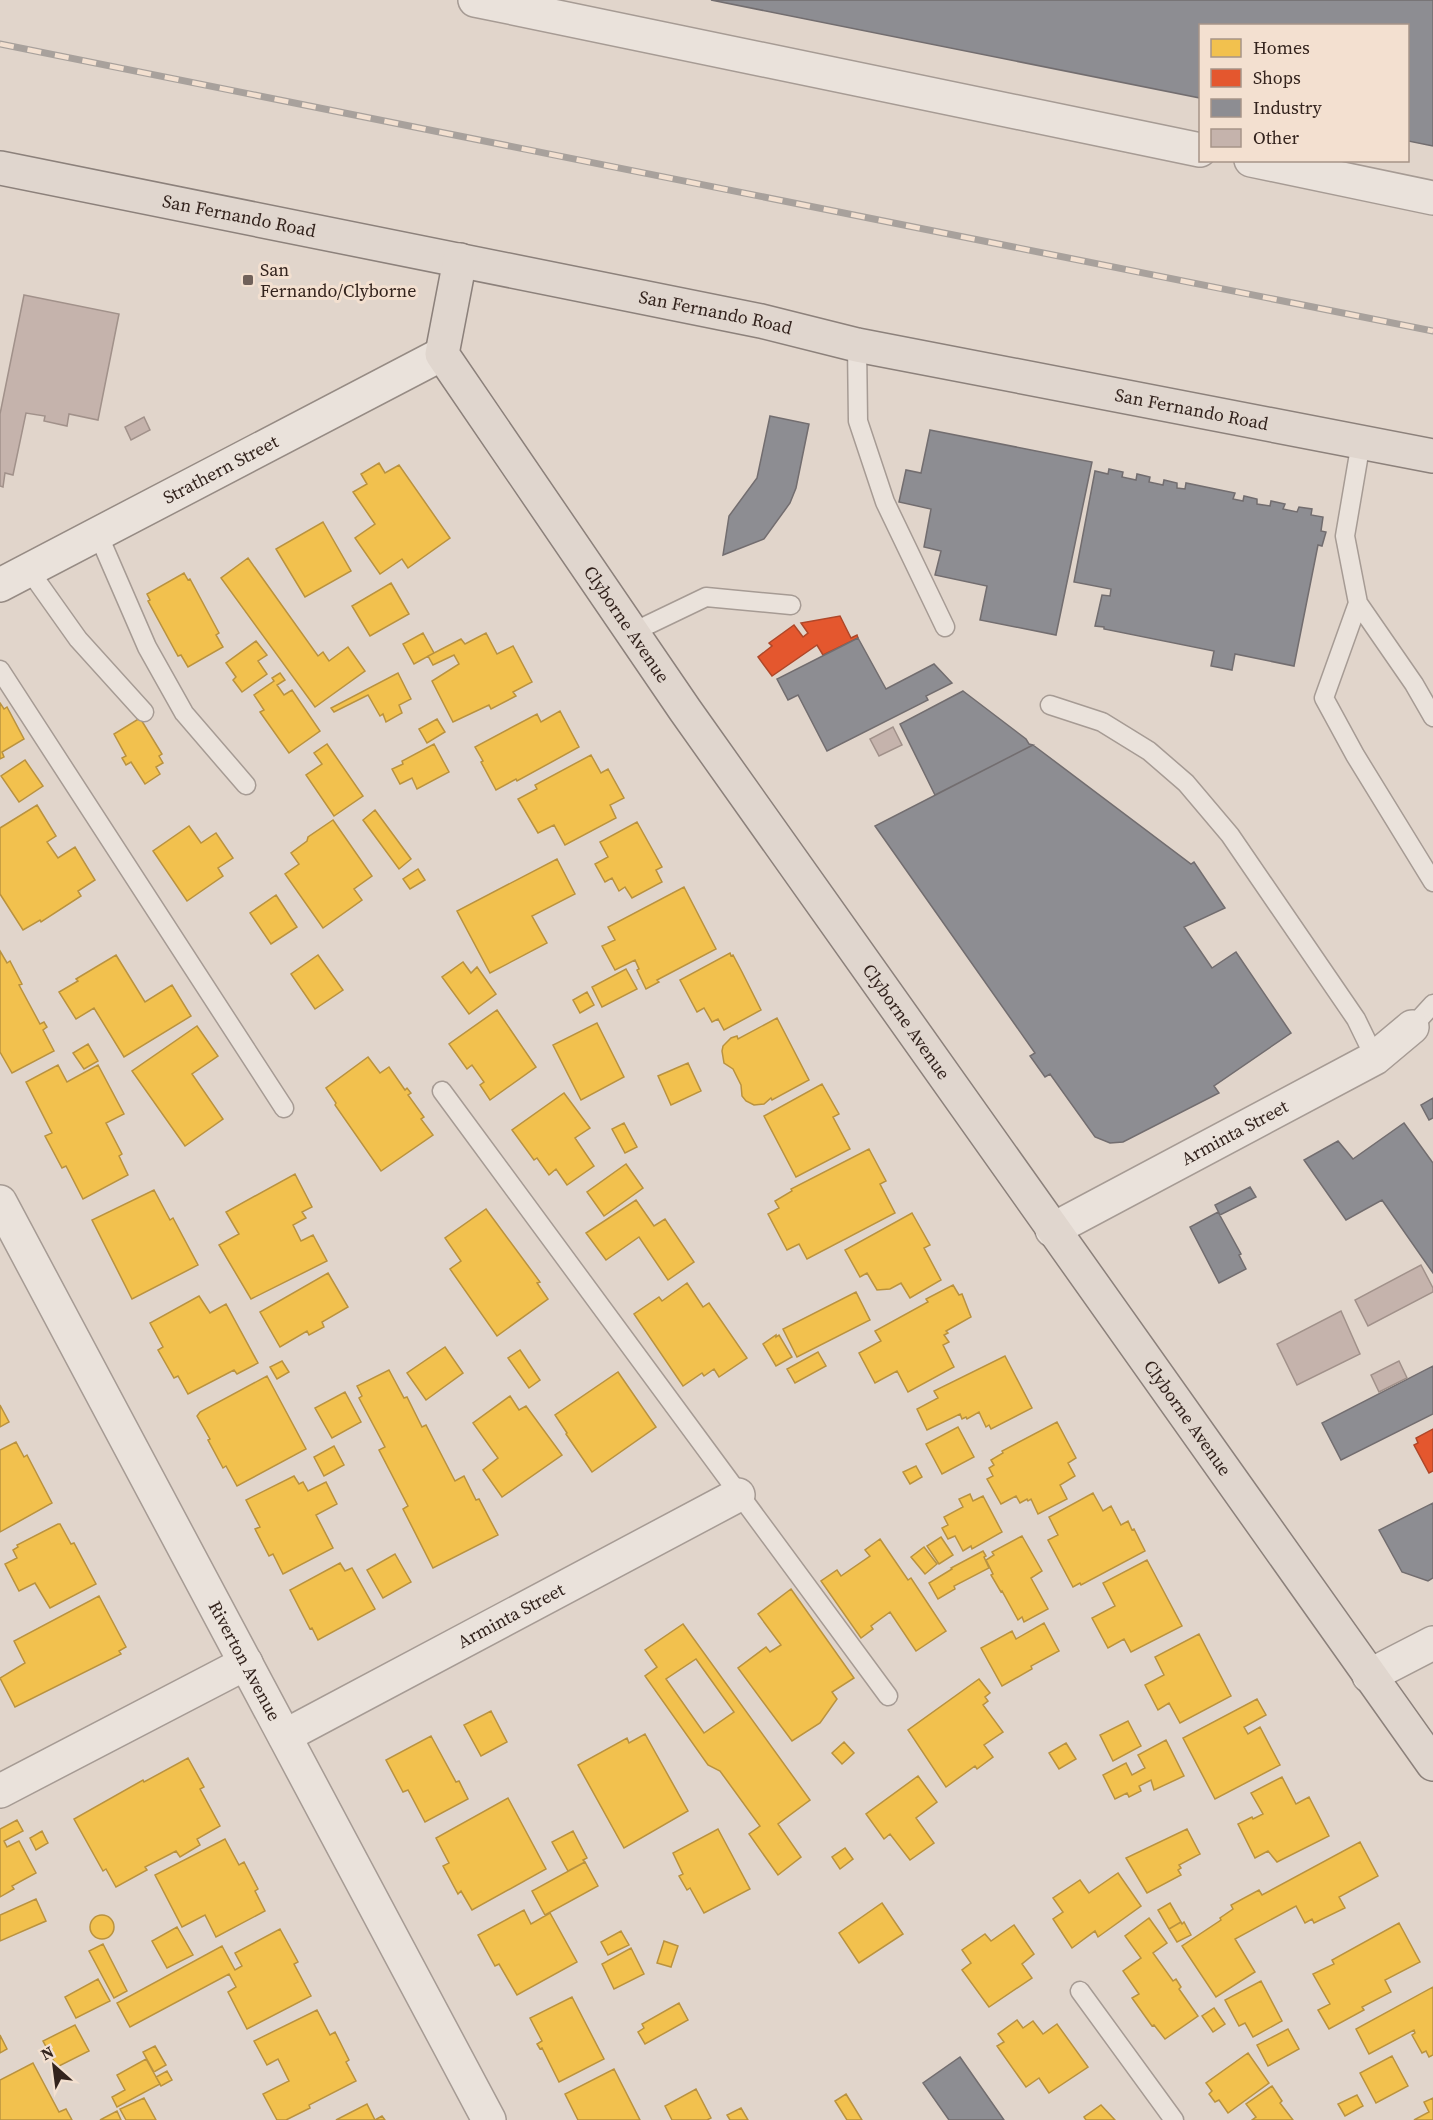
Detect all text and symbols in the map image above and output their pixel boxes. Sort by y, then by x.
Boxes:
legend [1199,24,1409,162]
text: Homes [1253,35,1310,60]
text: Shops [1253,65,1301,90]
text: Industry [1253,95,1323,120]
text: Other [1253,125,1300,150]
street label: San Fernando Road [160,188,318,243]
place label: San Fernando/Clyborne [260,257,416,303]
marker: San Fernando/Clyborne [241,273,255,287]
street label: San Fernando Road [637,284,795,340]
street label: San Fernando Road [1113,382,1271,436]
street label: Strathern Street [159,429,283,510]
street label: Clyborne Avenue [578,561,676,688]
street label: Clyborne Avenue [857,958,956,1084]
street label: Arminta Street [1177,1093,1292,1171]
street label: Clyborne Avenue [1138,1355,1238,1481]
street label: Arminta Street [453,1577,569,1654]
street label: Riverton Avenue [203,1596,287,1725]
north arrow [24,2036,84,2096]
text: N [37,2040,58,2065]

